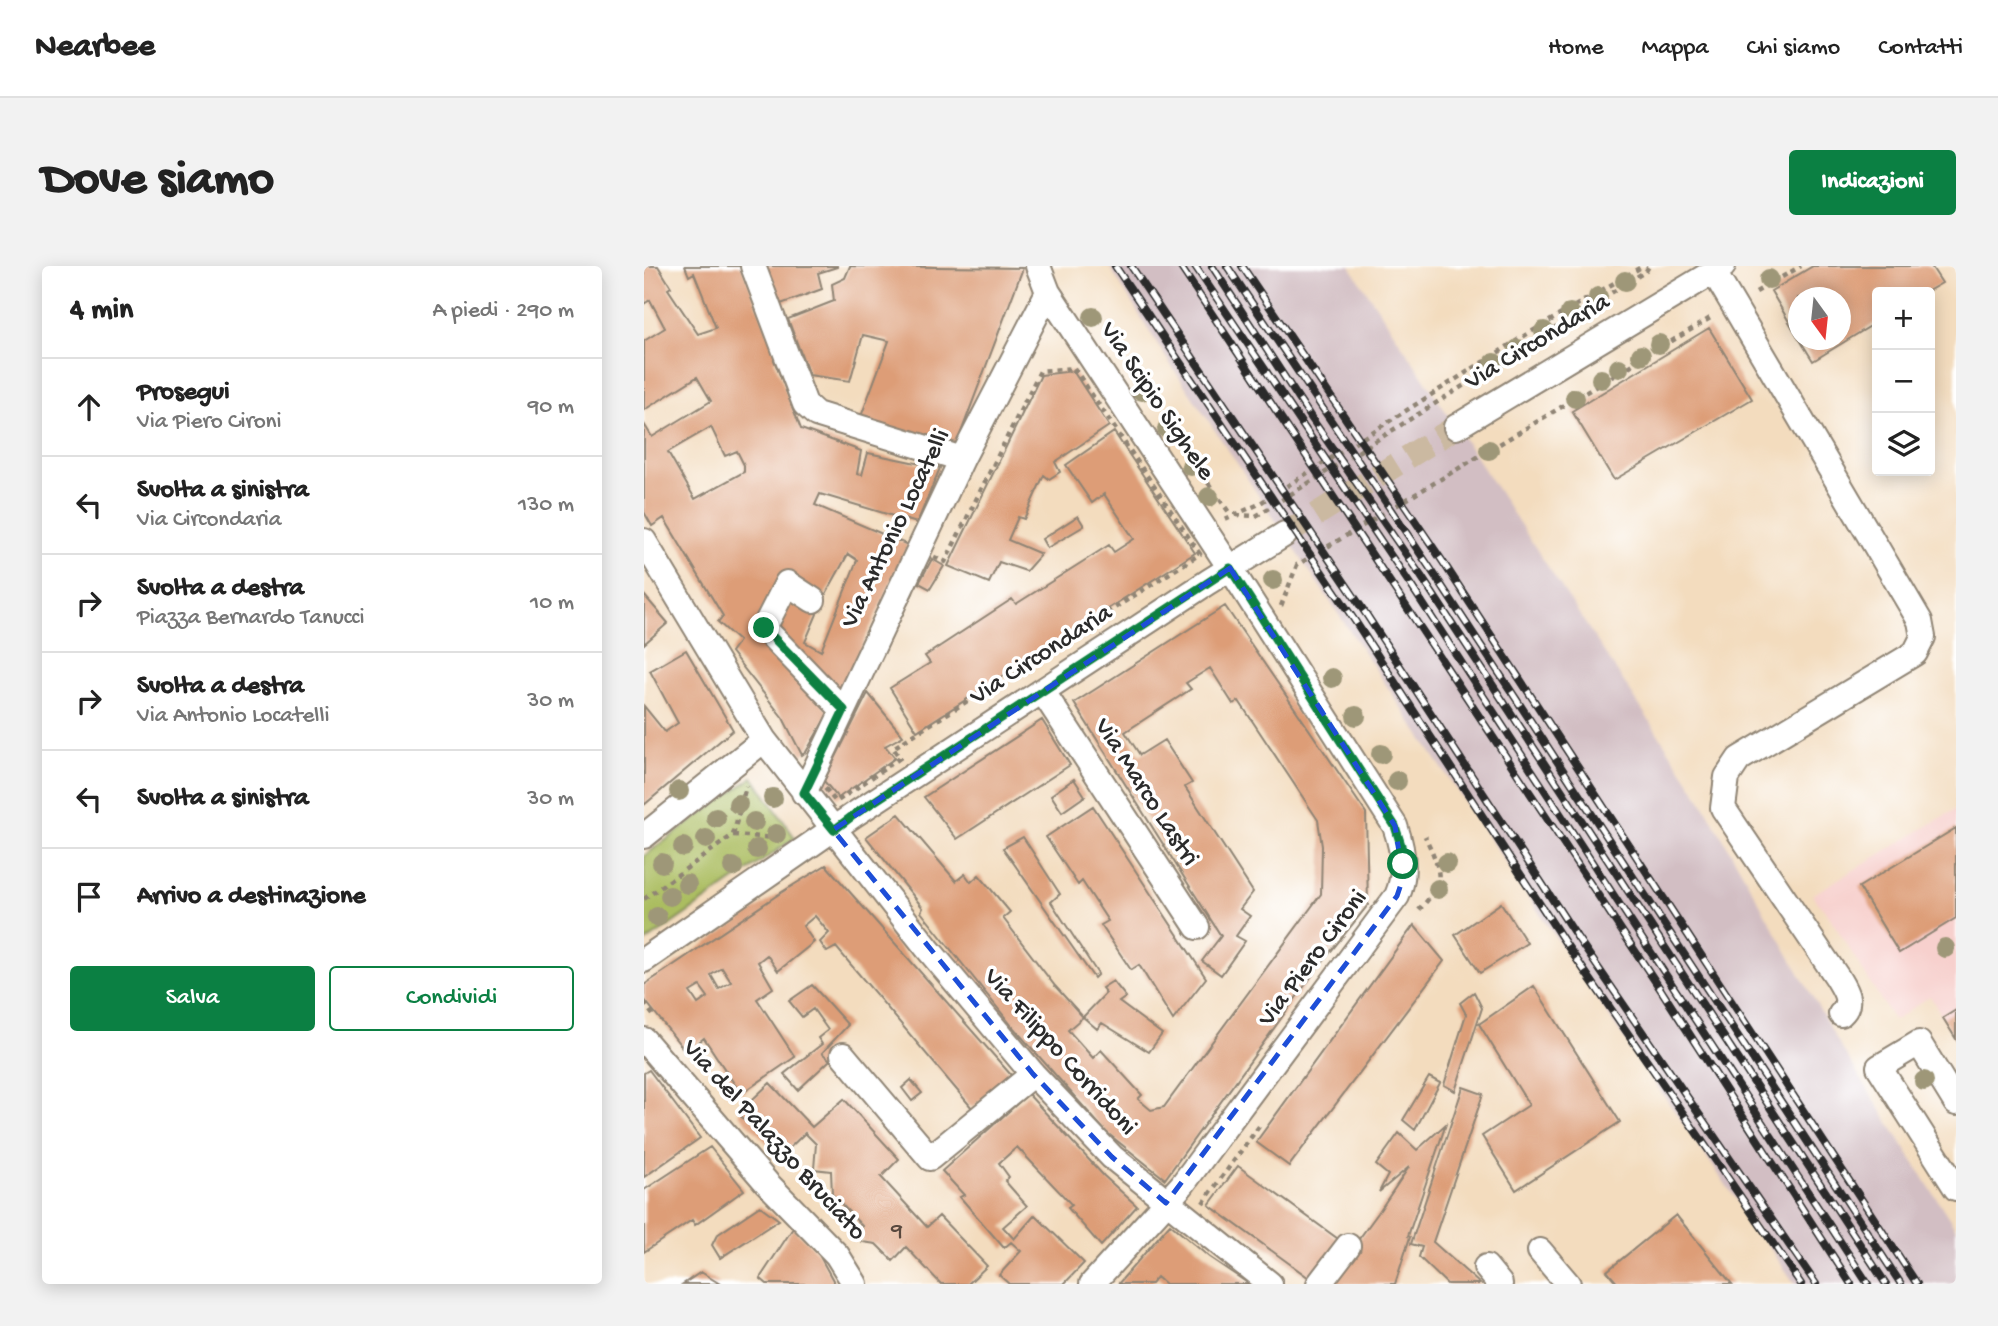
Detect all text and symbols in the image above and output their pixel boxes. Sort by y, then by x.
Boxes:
text: Nearbee [35,29,155,67]
text: Home [1548,34,1604,63]
text: Mappa [1642,34,1709,63]
text: Chi siamo [1747,34,1840,63]
text: Contatti [1878,34,1963,63]
button: Indicazioni [1789,150,1956,215]
text: Dove siamo [42,153,274,211]
street label: Via Circondaria [1459,287,1617,399]
north arrow [1788,287,1851,350]
map controls [1872,287,1935,476]
button: + [1872,287,1935,350]
text: 4 min [70,294,133,329]
text: A piedi · 290 m [433,298,574,325]
street label: Via Scipio Sighele [1091,316,1221,488]
button: − [1872,350,1935,413]
text: Prosegui [137,378,230,409]
icon: ahead [70,388,108,426]
text: 90 m [528,394,574,421]
text: Via Piero Cironi [137,409,282,436]
button: layers [1872,413,1935,476]
street label: Via Antonio Locatelli [835,424,959,634]
text: Svolta a sinistra [137,476,309,507]
icon: left [70,486,108,524]
text: 130 m [518,492,574,519]
text: Via Circondaria [137,507,281,534]
text: Svolta a destra [137,574,304,605]
icon: right [70,584,108,622]
text: 10 m [530,590,574,617]
street label: Via Circondaria [964,598,1120,714]
text: Piazza Bernardo Tanucci [137,605,364,632]
route end [748,612,779,643]
text: Svolta a destra [137,672,304,703]
icon: right [70,682,108,720]
text: 30 m [527,688,574,715]
text: Via Antonio Locatelli [137,703,329,730]
street label: Via Marco Lastri [1085,712,1204,873]
icon: left [70,780,108,818]
text: Svolta a sinistra [137,784,309,815]
text: 30 m [527,786,574,813]
route start [1387,848,1418,879]
icon: arrive [70,878,108,916]
text: Arrivo a destinazione [137,882,366,913]
street label: Via Piero Cironi [1252,884,1376,1034]
street label: Via Filippo Corridoni [975,962,1142,1143]
button: Salva [70,966,315,1031]
button: Condividi [329,966,574,1031]
street label: Via del Palazzo Bruciato [674,1033,872,1248]
house number: 9 [890,1218,903,1245]

